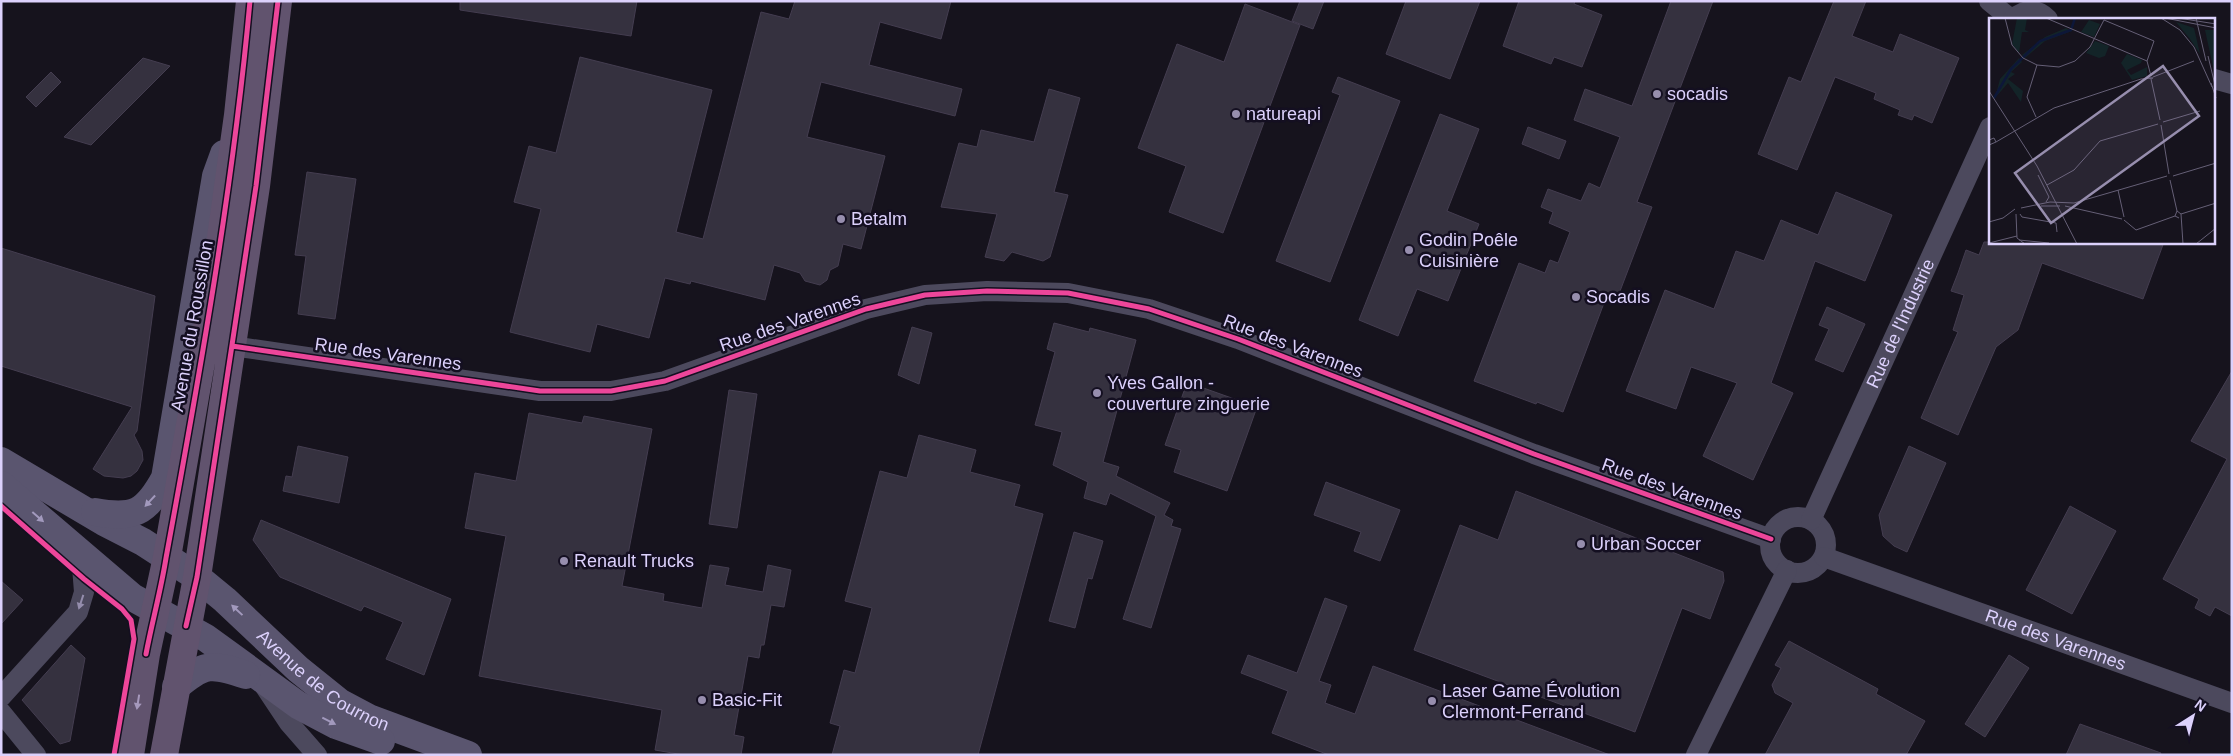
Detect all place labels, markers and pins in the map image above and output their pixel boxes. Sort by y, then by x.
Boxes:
place label: socadis [1667,84,1728,104]
marker: socadis [1651,88,1663,100]
place label: natureapi [1246,104,1321,124]
marker: natureapi [1230,108,1242,120]
place label: Betalm [851,209,907,229]
marker: Betalm [835,213,847,225]
place label: Godin Poêle Cuisinière [1419,230,1518,271]
marker: Godin Poêle Cuisinière [1403,244,1415,256]
place label: Socadis [1586,287,1650,307]
marker: Socadis [1570,291,1582,303]
place label: Yves Gallon - couverture zinguerie [1107,373,1270,414]
marker: Yves Gallon - couverture zinguerie [1091,387,1103,399]
place label: Urban Soccer [1591,534,1701,554]
marker: Urban Soccer [1575,538,1587,550]
place label: Renault Trucks [574,551,694,571]
marker: Renault Trucks [558,555,570,567]
place label: Laser Game Évolution Clermont-Ferrand [1442,681,1620,722]
place label: Basic-Fit [712,690,782,710]
marker: Basic-Fit [696,694,708,706]
marker: Laser Game Évolution Clermont-Ferrand [1426,695,1438,707]

